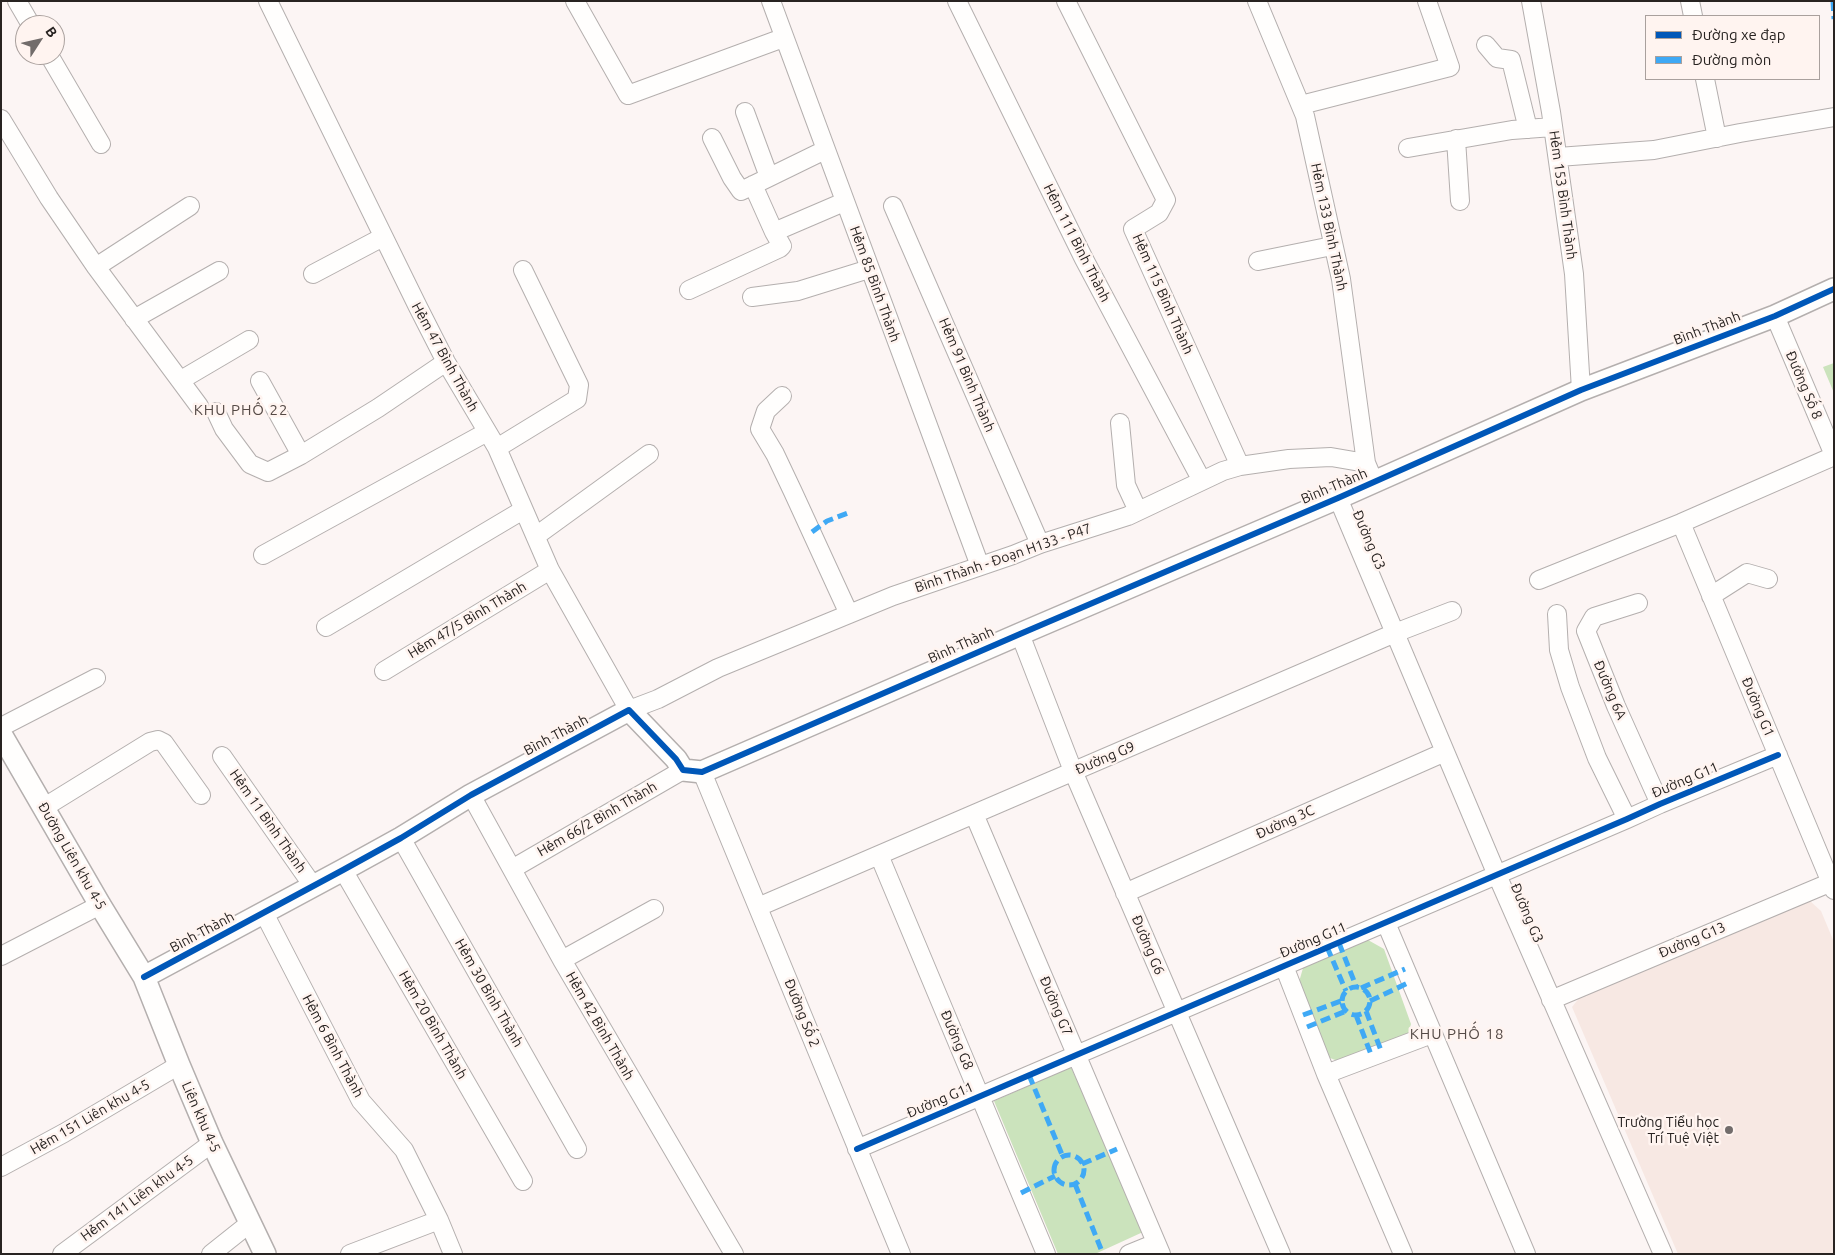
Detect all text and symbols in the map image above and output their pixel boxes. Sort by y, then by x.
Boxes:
north arrow [15,15,65,65]
legend [1645,15,1820,80]
text: B [42,24,61,40]
text: Đường xe đạp [1692,26,1785,43]
text: Đường mòn [1692,51,1771,68]
street label: Hẻm 153 Bình Thành [1546,129,1580,261]
street label: Hẻm 133 Bình Thành [1307,162,1351,292]
street label: Hẻm 111 Bình Thành [1040,181,1114,305]
street label: Hẻm 85 Bình Thành [846,224,904,344]
street label: Hẻm 115 Bình Thành [1129,231,1197,357]
street label: Hẻm 47 Bình Thành [408,299,482,415]
street label: Bình Thành [1671,308,1743,348]
street label: Hẻm 91 Bình Thành [935,315,999,435]
street label: Đường Số 8 [1782,348,1826,422]
district label: KHU PHỐ 22 [192,401,290,419]
street label: Bình Thành [1298,465,1370,507]
street label: Đường G3 [1349,508,1389,572]
street label: Bình Thành - Đoạn H133 - P47 [913,520,1093,596]
street label: Hẻm 47/5 Bình Thành [405,578,529,662]
street label: Bình Thành [925,623,997,667]
street label: Đường 6A [1590,658,1630,722]
street label: Đường G1 [1738,675,1778,739]
street label: Bình Thành [521,711,591,759]
street label: Đường G9 [1073,738,1137,778]
street label: Đường G11 [1649,758,1721,802]
street label: Hẻm 11 Bình Thành [226,766,310,876]
street label: Hẻm 66/2 Bình Thành [534,778,660,860]
street label: Đường Liên khu 4-5 [34,799,110,913]
street label: Đường 3C [1253,802,1317,842]
street label: Đường G3 [1507,881,1547,945]
street label: Bình Thành [167,908,237,956]
street label: Đường G6 [1128,913,1168,977]
street label: Đường G11 [1277,918,1349,962]
street label: Đường G13 [1656,918,1728,962]
street label: Hẻm 30 Bình Thành [451,936,527,1050]
street label: Hẻm 20 Bình Thành [395,968,471,1082]
street label: Hẻm 42 Bình Thành [562,969,638,1083]
street label: Đường G7 [1036,974,1076,1038]
street label: Đường Số 2 [781,976,823,1050]
street label: Hẻm 6 Bình Thành [299,992,367,1100]
street label: Đường G8 [937,1008,977,1072]
district label: KHU PHỐ 18 [1408,1025,1506,1043]
street label: Hẻm 151 Liên khu 4-5 [27,1076,153,1158]
street label: Đường G11 [904,1078,976,1122]
street label: Liên khu 4-5 [178,1079,224,1155]
place label: Trường Tiểu học Trí Tuệ Việt [1617,1114,1719,1146]
marker: Trường Tiểu học Trí Tuệ Việt [1723,1124,1735,1136]
street label: Hẻm 141 Liên khu 4-5 [77,1151,197,1245]

